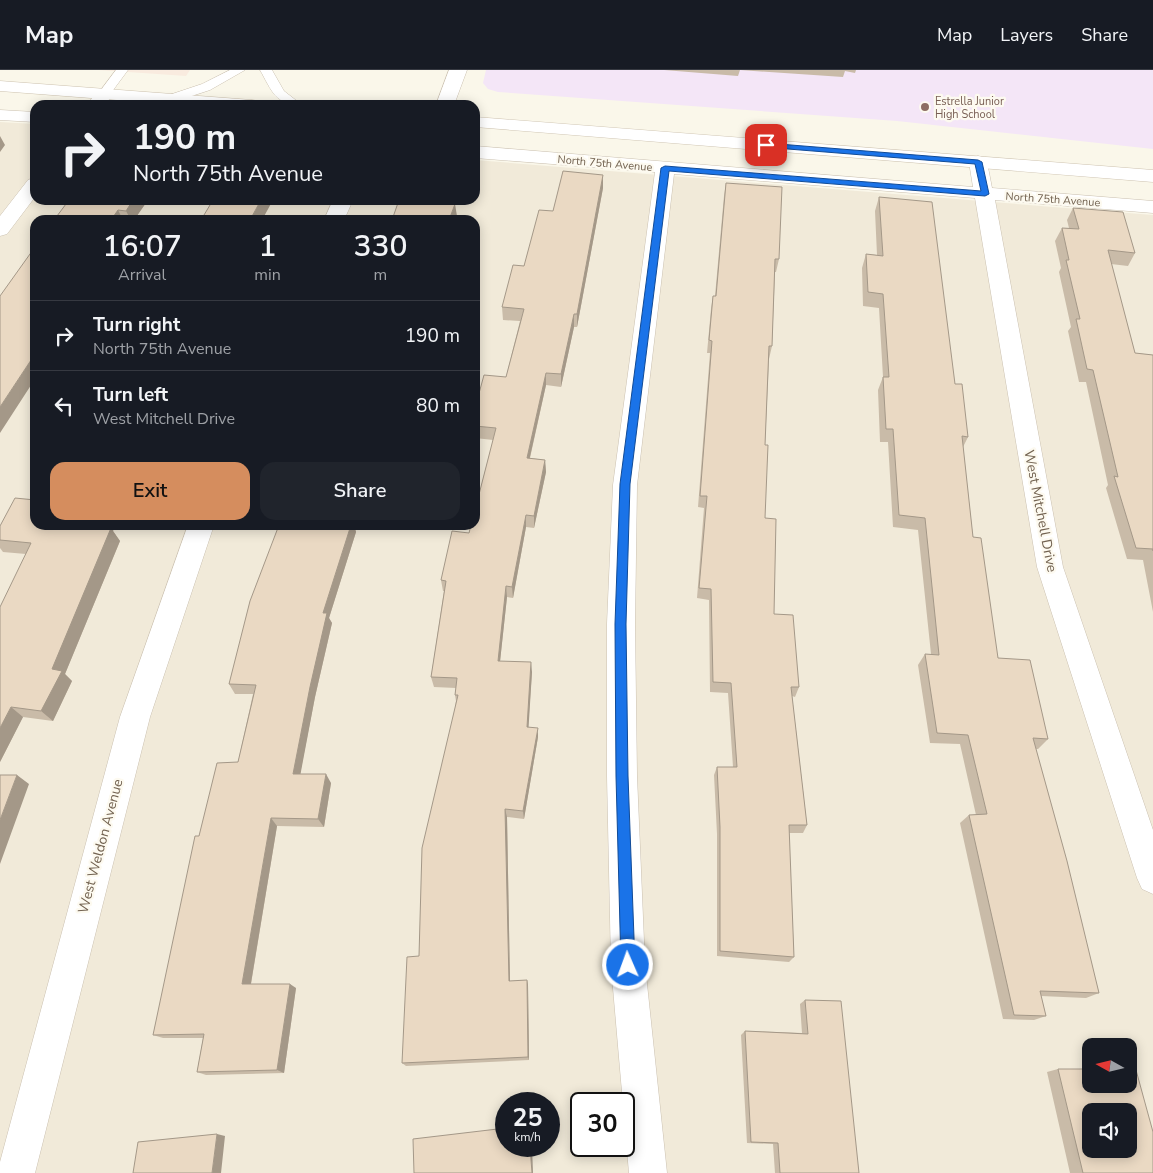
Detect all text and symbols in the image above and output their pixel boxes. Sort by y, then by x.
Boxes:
text: Map [25,19,73,51]
text: Map [937,23,972,47]
text: Layers [1000,23,1053,47]
text: Share [1081,23,1128,47]
place label: Estrella Junior High School [935,94,1004,122]
marker: Estrella Junior High School [919,101,931,113]
text: 190 m [133,114,236,161]
icon: right [50,120,115,185]
pin [745,124,787,166]
icon: arrive [752,131,780,159]
street label: North 75th Avenue [557,152,653,175]
text: North 75th Avenue [133,159,323,189]
street label: North 75th Avenue [1005,189,1101,210]
text: 16:07 [103,226,182,267]
text: 1 [259,226,277,267]
text: 330 [353,226,407,267]
text: Arrival [118,264,166,286]
text: min [254,264,281,286]
text: m [374,264,387,286]
text: Turn right [93,312,180,338]
icon: right [50,322,78,350]
text: 190 m [405,323,460,349]
text: North 75th Avenue [93,338,231,360]
text: Turn left [93,382,168,408]
icon: left [50,392,78,420]
text: 80 m [416,393,460,419]
text: West Mitchell Drive [93,408,235,430]
street label: West Mitchell Drive [1019,448,1062,574]
button: Exit [50,462,250,520]
button: Share [260,462,460,520]
street label: West Weldon Avenue [73,777,128,915]
position arrow [601,938,653,990]
north arrow [1082,1038,1138,1092]
map controls [1082,1038,1137,1158]
speed limit sign: 30 [570,1092,635,1157]
text: 25 [512,1101,543,1135]
button: sound [1082,1103,1137,1158]
text: km/h [514,1129,541,1145]

